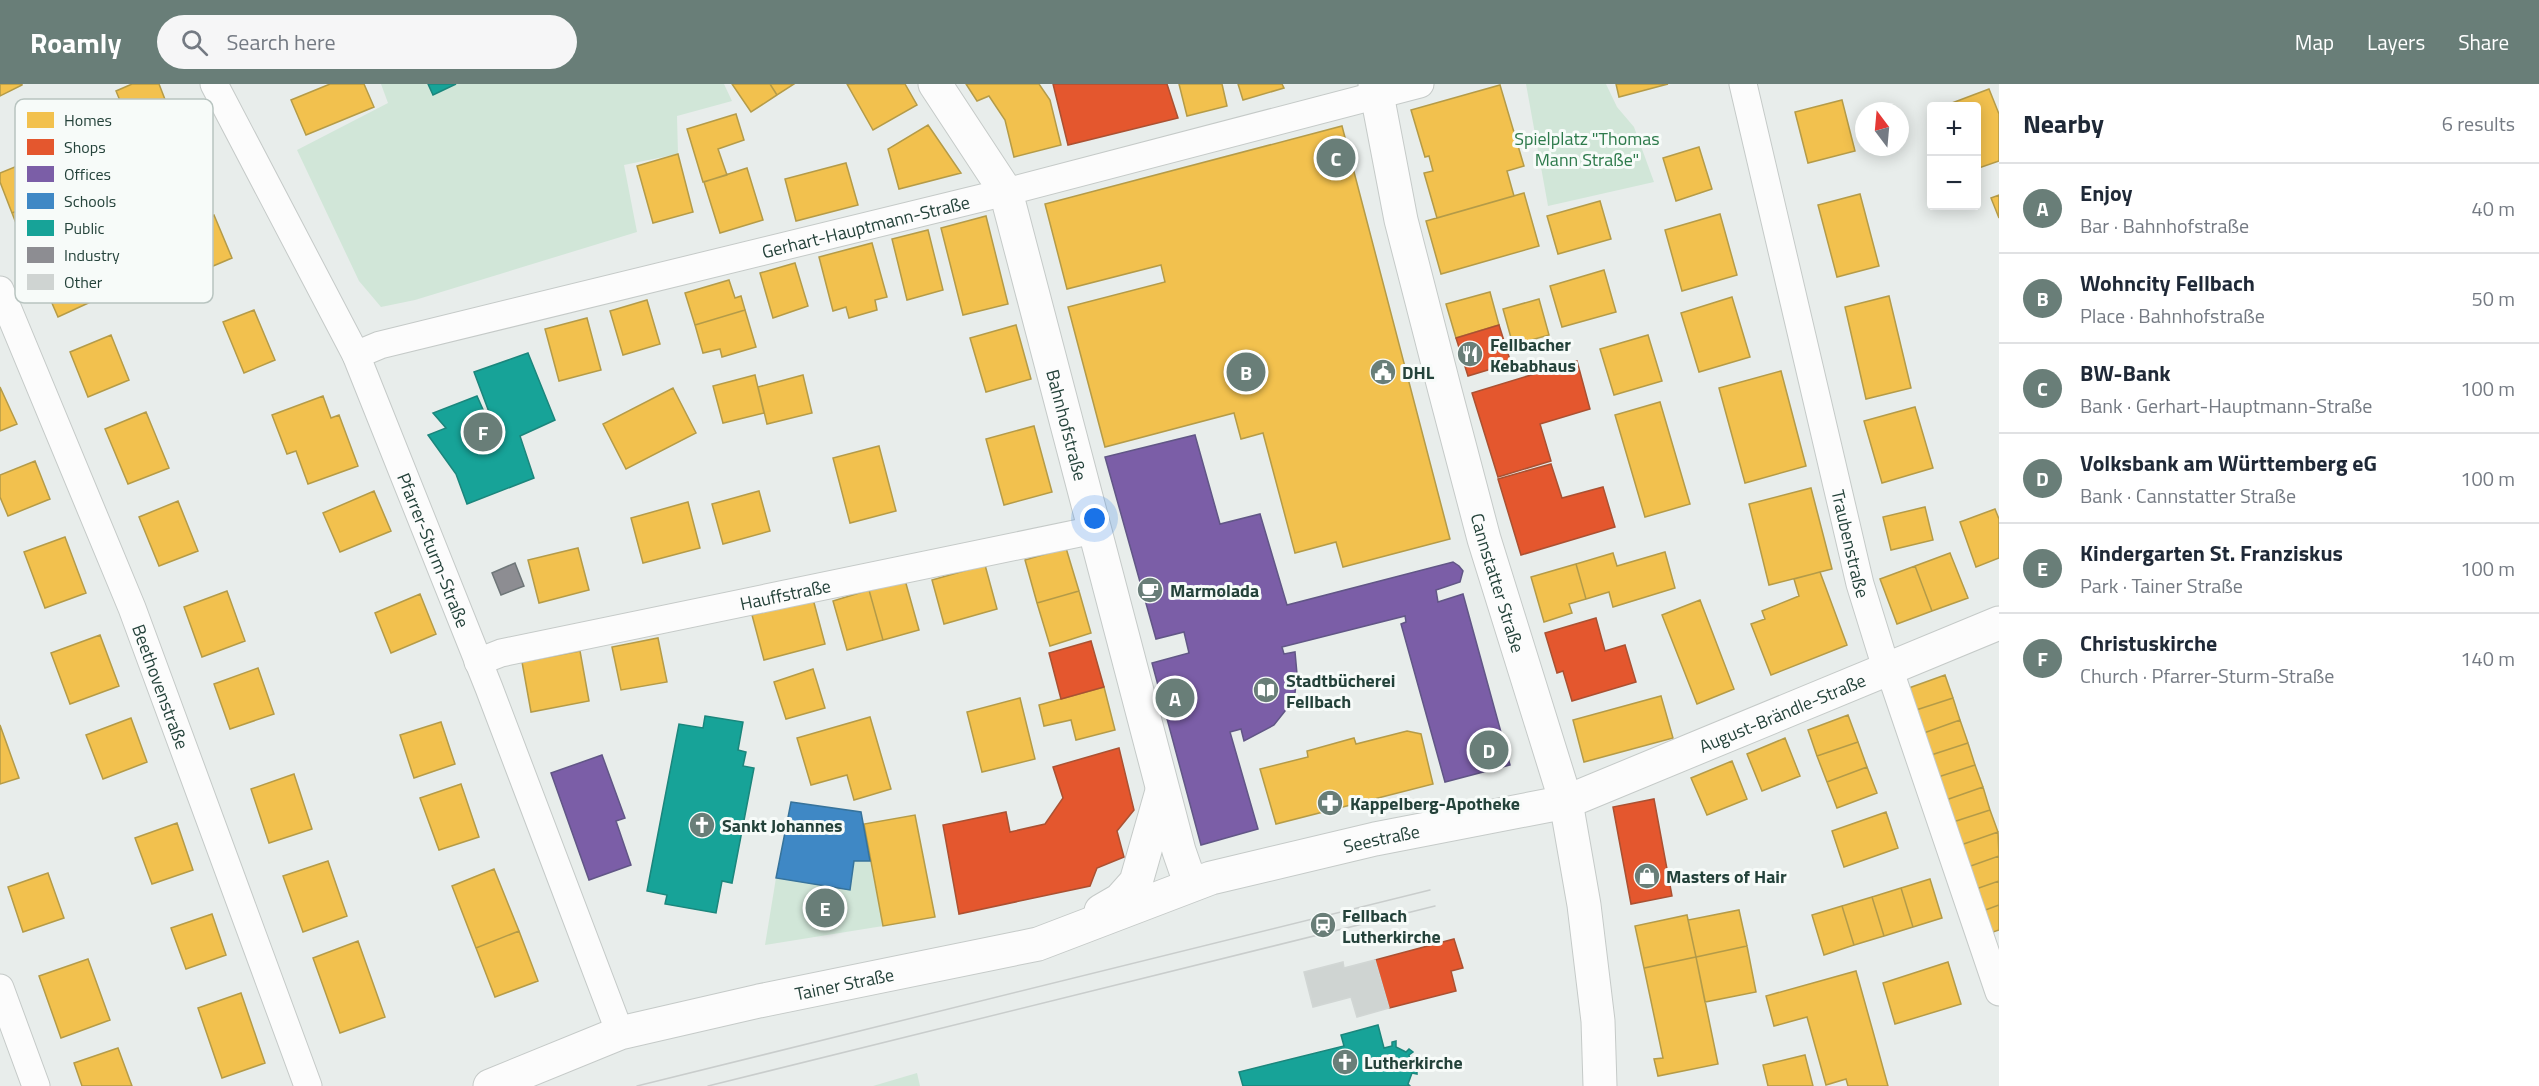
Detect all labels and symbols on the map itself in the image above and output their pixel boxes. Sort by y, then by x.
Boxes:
legend [15,99,213,303]
north arrow [1855,102,1909,156]
text: Homes [64,108,112,132]
park label: Spielplatz "Thomas Mann Straße" [1514,125,1660,173]
text: Shops [64,135,106,159]
pin: C [1316,136,1356,181]
text: Offices [64,162,111,186]
street label: Gerhart-Hauptmann-Straße [759,188,972,265]
text: Schools [64,189,116,213]
text: Public [64,216,105,240]
text: Industry [64,243,120,267]
text: Other [64,270,103,294]
place label: Fellbacher Kebabhaus [1490,331,1576,379]
restaurant icon: Fellbacher Kebabhaus [1455,339,1485,369]
pin: B [1226,350,1266,394]
public building icon: DHL [1368,357,1398,387]
place label: DHL [1402,359,1435,386]
street label: Bahnhofstraße [1040,366,1095,483]
pin: F [464,410,502,454]
street label: Pfarrer-Sturm-Straße [391,469,477,632]
street label: Traubenstraße [1825,487,1877,601]
your location [1080,504,1109,533]
street label: Cannstatter Straße [1464,510,1532,656]
street label: Hauffstraße [737,571,833,617]
cafe icon: Marmolada [1135,575,1165,605]
place label: Marmolada [1170,577,1259,604]
street label: Beethovenstraße [126,620,196,753]
street label: August-Brändle-Straße [1695,666,1870,759]
place label: Stadtbücherei Fellbach [1286,667,1395,715]
library icon: Stadtbücherei Fellbach [1251,675,1281,705]
pin: A [1156,676,1194,720]
pin: D [1470,728,1508,772]
pharmacy icon: Kappelberg-Apotheke [1315,788,1345,818]
place label: Kappelberg-Apotheke [1350,790,1520,817]
church icon: Sankt Johannes [687,810,717,840]
place label: Sankt Johannes [722,812,842,839]
street label: Seestraße [1341,817,1422,860]
shop icon: Masters of Hair [1632,861,1662,891]
place label: Masters of Hair [1666,863,1787,890]
pin: E [806,886,844,930]
place label: Fellbach Lutherkirche [1342,902,1441,950]
station icon: Fellbach Lutherkirche [1308,910,1338,940]
street label: Tainer Straße [792,960,896,1007]
church icon: Lutherkirche [1330,1047,1360,1077]
place label: Lutherkirche [1364,1049,1463,1076]

